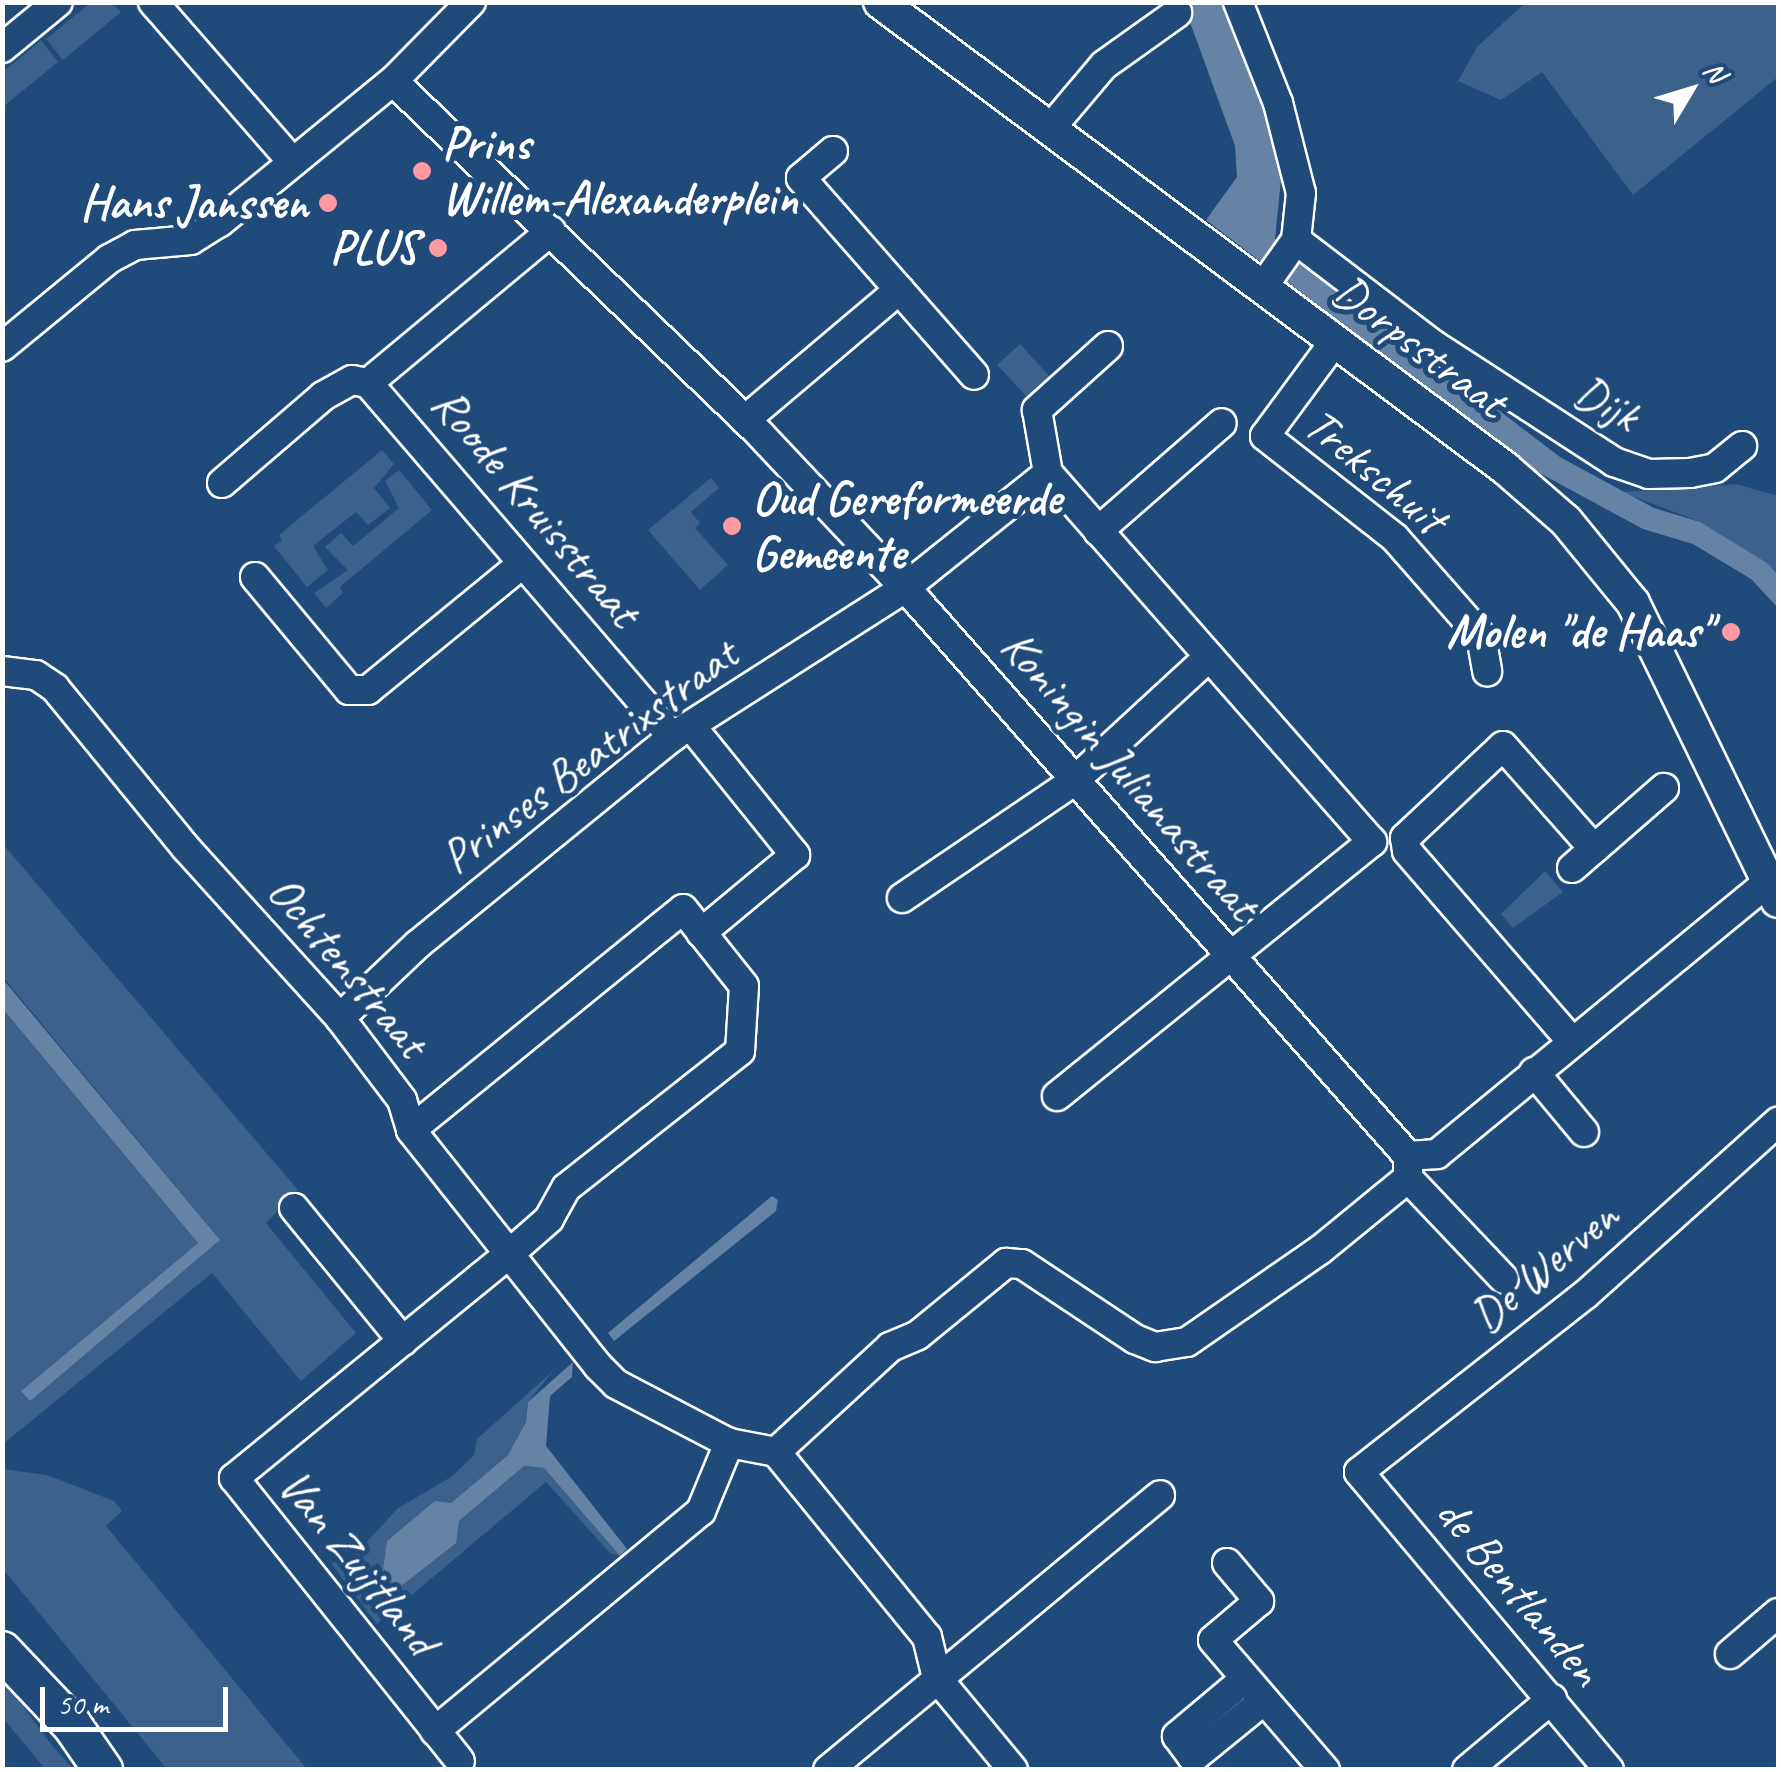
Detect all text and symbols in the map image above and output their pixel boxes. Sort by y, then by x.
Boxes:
north arrow [1641,40,1741,140]
text: N [1696,54,1734,89]
place label: Prins Willem-Alexanderplein [442,114,798,227]
marker: Prins Willem-Alexanderplein [411,160,433,182]
place label: Hans Janssen [79,174,308,232]
marker: Hans Janssen [317,192,339,214]
place label: PLUS [330,219,418,277]
marker: PLUS [427,237,449,259]
street label: Dorpsstraat [1322,262,1518,430]
street label: Dijk [1565,362,1649,444]
street label: Roode Kruisstraat [419,375,653,639]
street label: Trekschuit [1293,395,1457,547]
place label: Oud Gereformeerde Gemeente [752,469,1059,582]
marker: Oud Gereformeerde Gemeente [721,515,743,537]
place label: Molen "de Haas" [1445,603,1711,661]
street label: Koningin Julianastraat [988,618,1272,932]
marker: Molen "de Haas" [1720,621,1742,643]
street label: Prinses Beatrixstraat [430,626,748,886]
street label: Ochtenstraat [255,863,441,1069]
street label: De Werven [1458,1187,1630,1345]
street label: Van Zuijtland [267,1459,449,1665]
street label: de Bentlanden [1423,1485,1615,1697]
scale bar [45,1667,232,1729]
text: 50 m [57,1685,108,1723]

